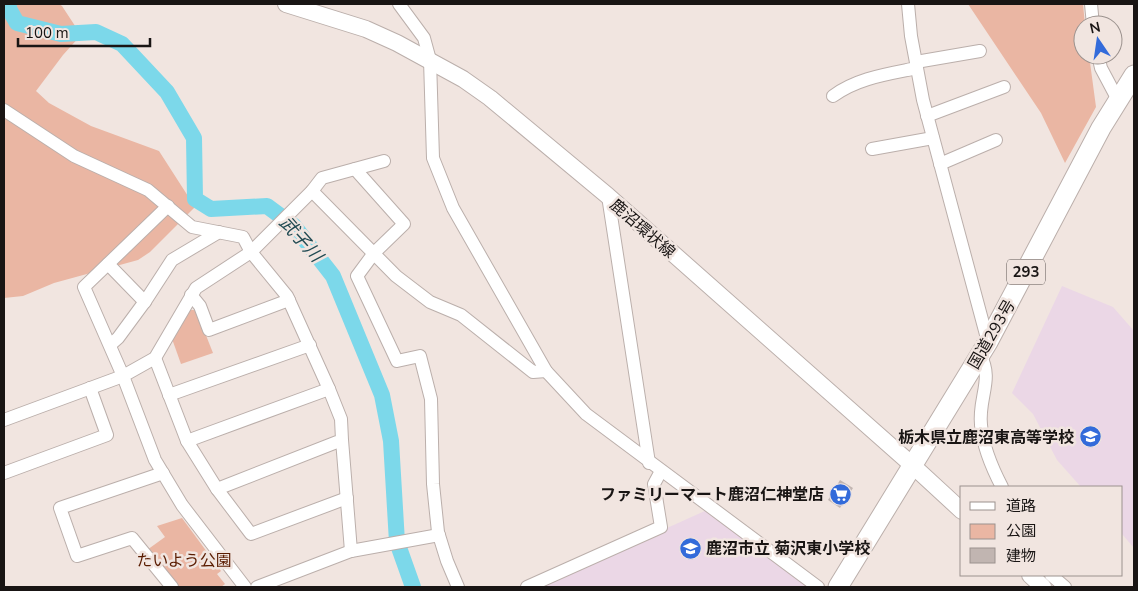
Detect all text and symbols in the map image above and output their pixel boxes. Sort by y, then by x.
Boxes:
scale bar [18,15,150,47]
north arrow [1073,15,1123,65]
text: N [1088,17,1102,38]
text: 100 m [25,23,69,43]
street label: 鹿沼環状線 [605,194,680,263]
water label: 武子川 [274,211,329,269]
road number: 293 [1007,260,1045,284]
street label: 国道293号 [963,296,1021,373]
school or university icon: 栃木県立鹿沼東高等学校 [1078,425,1102,449]
place label: 栃木県立鹿沼東高等学校 [898,427,1074,449]
supermarket icon: ファミリーマート鹿沼仁神堂店 [828,482,852,506]
place label: ファミリーマート鹿沼仁神堂店 [600,484,824,506]
legend [960,486,1123,576]
text: 道路 [1006,496,1036,516]
text: 公園 [1006,521,1036,541]
school or university icon: 鹿沼市立 菊沢東小学校 [678,536,702,560]
place label: 鹿沼市立 菊沢東小学校 [706,538,870,560]
text: 建物 [1006,546,1036,566]
park label: たいよう公園 [136,550,232,572]

